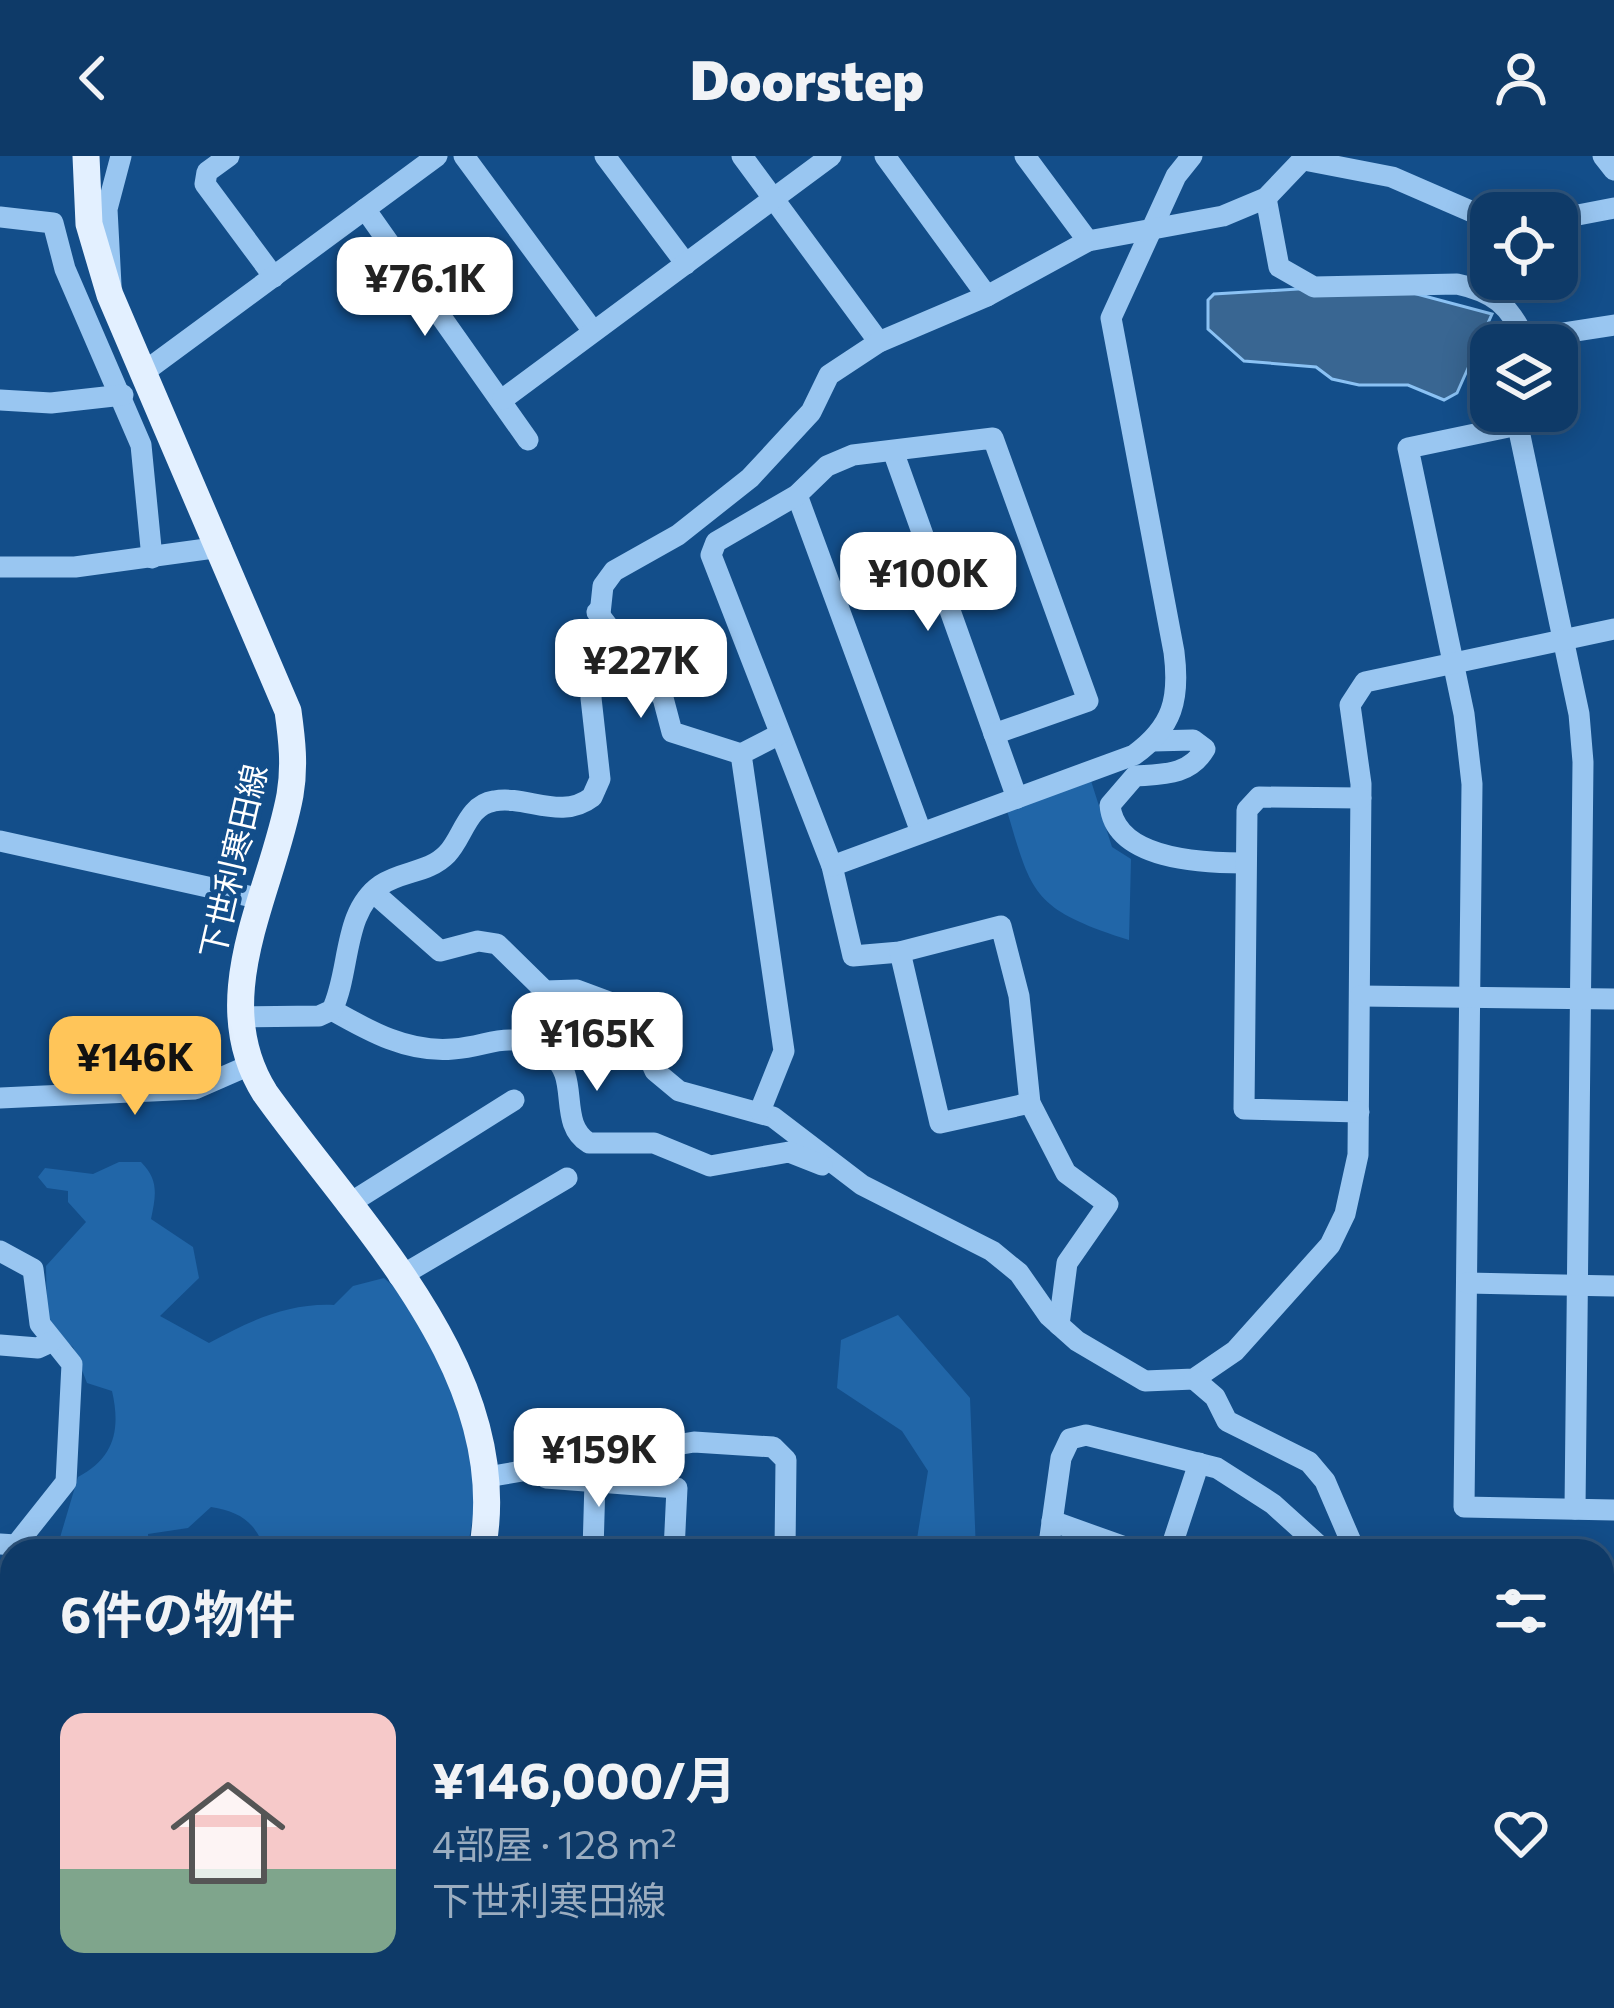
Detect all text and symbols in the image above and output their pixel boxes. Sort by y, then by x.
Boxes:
icon: back [60,45,126,111]
text: Doorstep [690,45,924,111]
icon: person [1488,45,1554,111]
map controls [1470,192,1578,432]
button: locate [1470,192,1578,300]
pin: ¥76.1K [327,237,523,339]
text: ¥76.1K [364,252,486,300]
button: layers [1470,324,1578,432]
pin: ¥100K [844,532,1012,634]
text: ¥100K [867,547,989,595]
pin: ¥227K [557,619,725,721]
text: ¥227K [582,634,700,682]
street label: 下世利寒田線 [190,760,274,962]
pin: ¥165K [513,992,681,1094]
text: ¥165K [539,1007,655,1055]
pin: ¥146K [51,1016,219,1118]
text: ¥146K [76,1031,194,1079]
pin: ¥159K [515,1408,683,1510]
text: ¥159K [541,1423,657,1471]
icon: filters [1488,1578,1554,1644]
text: 6件の物件 [60,1581,295,1644]
text: ¥146,000/月 [432,1747,737,1810]
icon: home [156,1761,300,1905]
icon: heart [1488,1800,1554,1866]
text: 4部屋 · 128 m² [432,1819,677,1867]
text: 下世利寒田線 [432,1875,666,1923]

